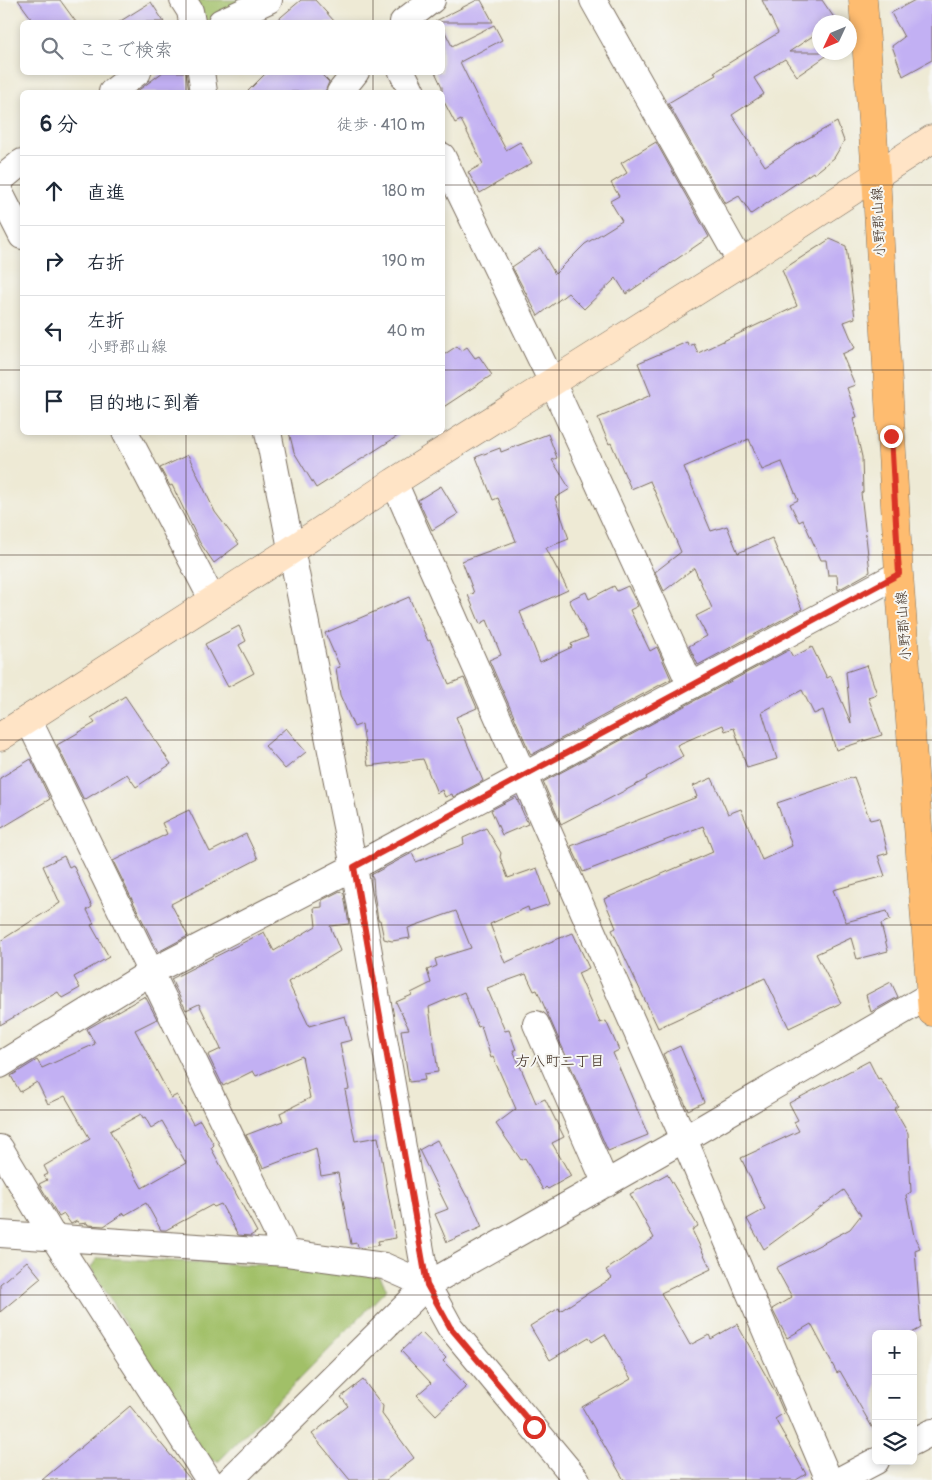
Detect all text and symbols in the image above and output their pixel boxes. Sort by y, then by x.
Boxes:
north arrow [812,15,857,60]
search box [20,20,445,75]
icon: search [38,34,66,62]
text: ここで検索 [78,38,173,62]
text: 6 分 [40,111,78,138]
text: 徒歩 · 410 m [337,115,425,135]
icon: ahead [40,177,68,205]
text: 直進 [87,181,125,205]
text: 180 m [382,181,425,201]
street label: 小野郡山線 [868,187,889,257]
icon: right [40,247,68,275]
text: 右折 [87,251,125,275]
text: 190 m [382,251,425,271]
text: 左折 [87,309,125,333]
icon: left [40,317,68,345]
text: 40 m [387,321,425,341]
text: 小野郡山線 [87,337,167,357]
icon: arrive [40,387,68,415]
text: 目的地に到着 [87,391,201,415]
route end [880,425,903,448]
street label: 小野郡山線 [893,590,914,661]
district label: 方八町二丁目 [515,1052,605,1071]
map controls [872,1330,917,1465]
button: + [872,1330,917,1375]
button: − [872,1375,917,1420]
route start [523,1416,546,1439]
button: layers [872,1420,917,1465]

